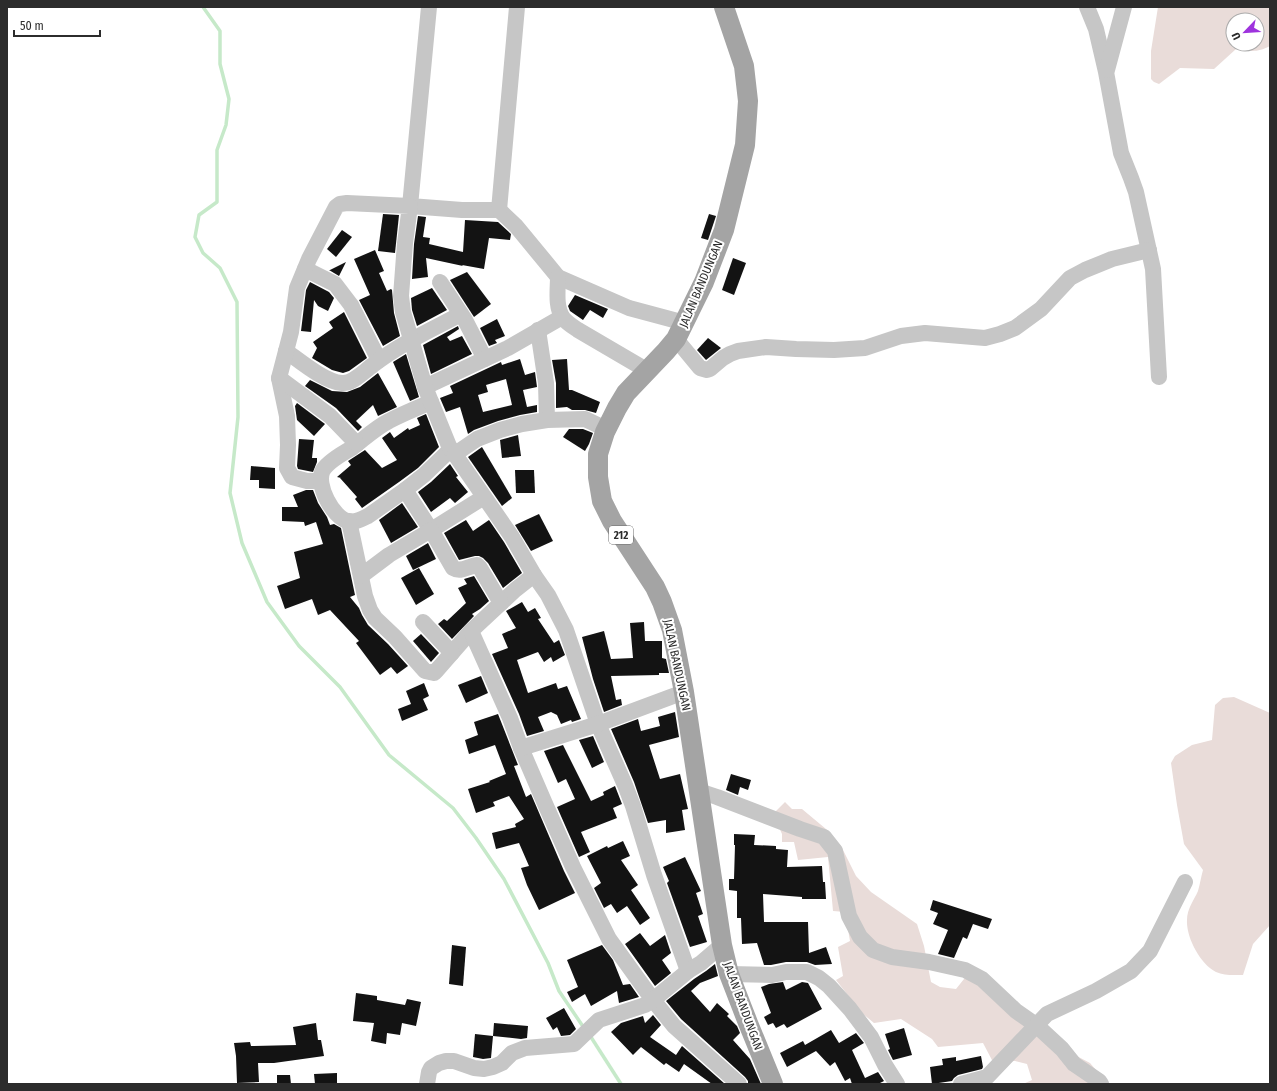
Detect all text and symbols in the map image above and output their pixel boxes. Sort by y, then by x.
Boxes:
scale bar [14,12,100,38]
north arrow [1225,12,1265,52]
text: 50 m [20,19,44,33]
text: U [1229,30,1244,42]
street label: JALAN BANDUNGAN [676,238,726,330]
road number: 212 [609,526,633,544]
street label: JALAN BANDUNGAN [660,618,694,712]
street label: JALAN BANDUNGAN [720,960,766,1052]

